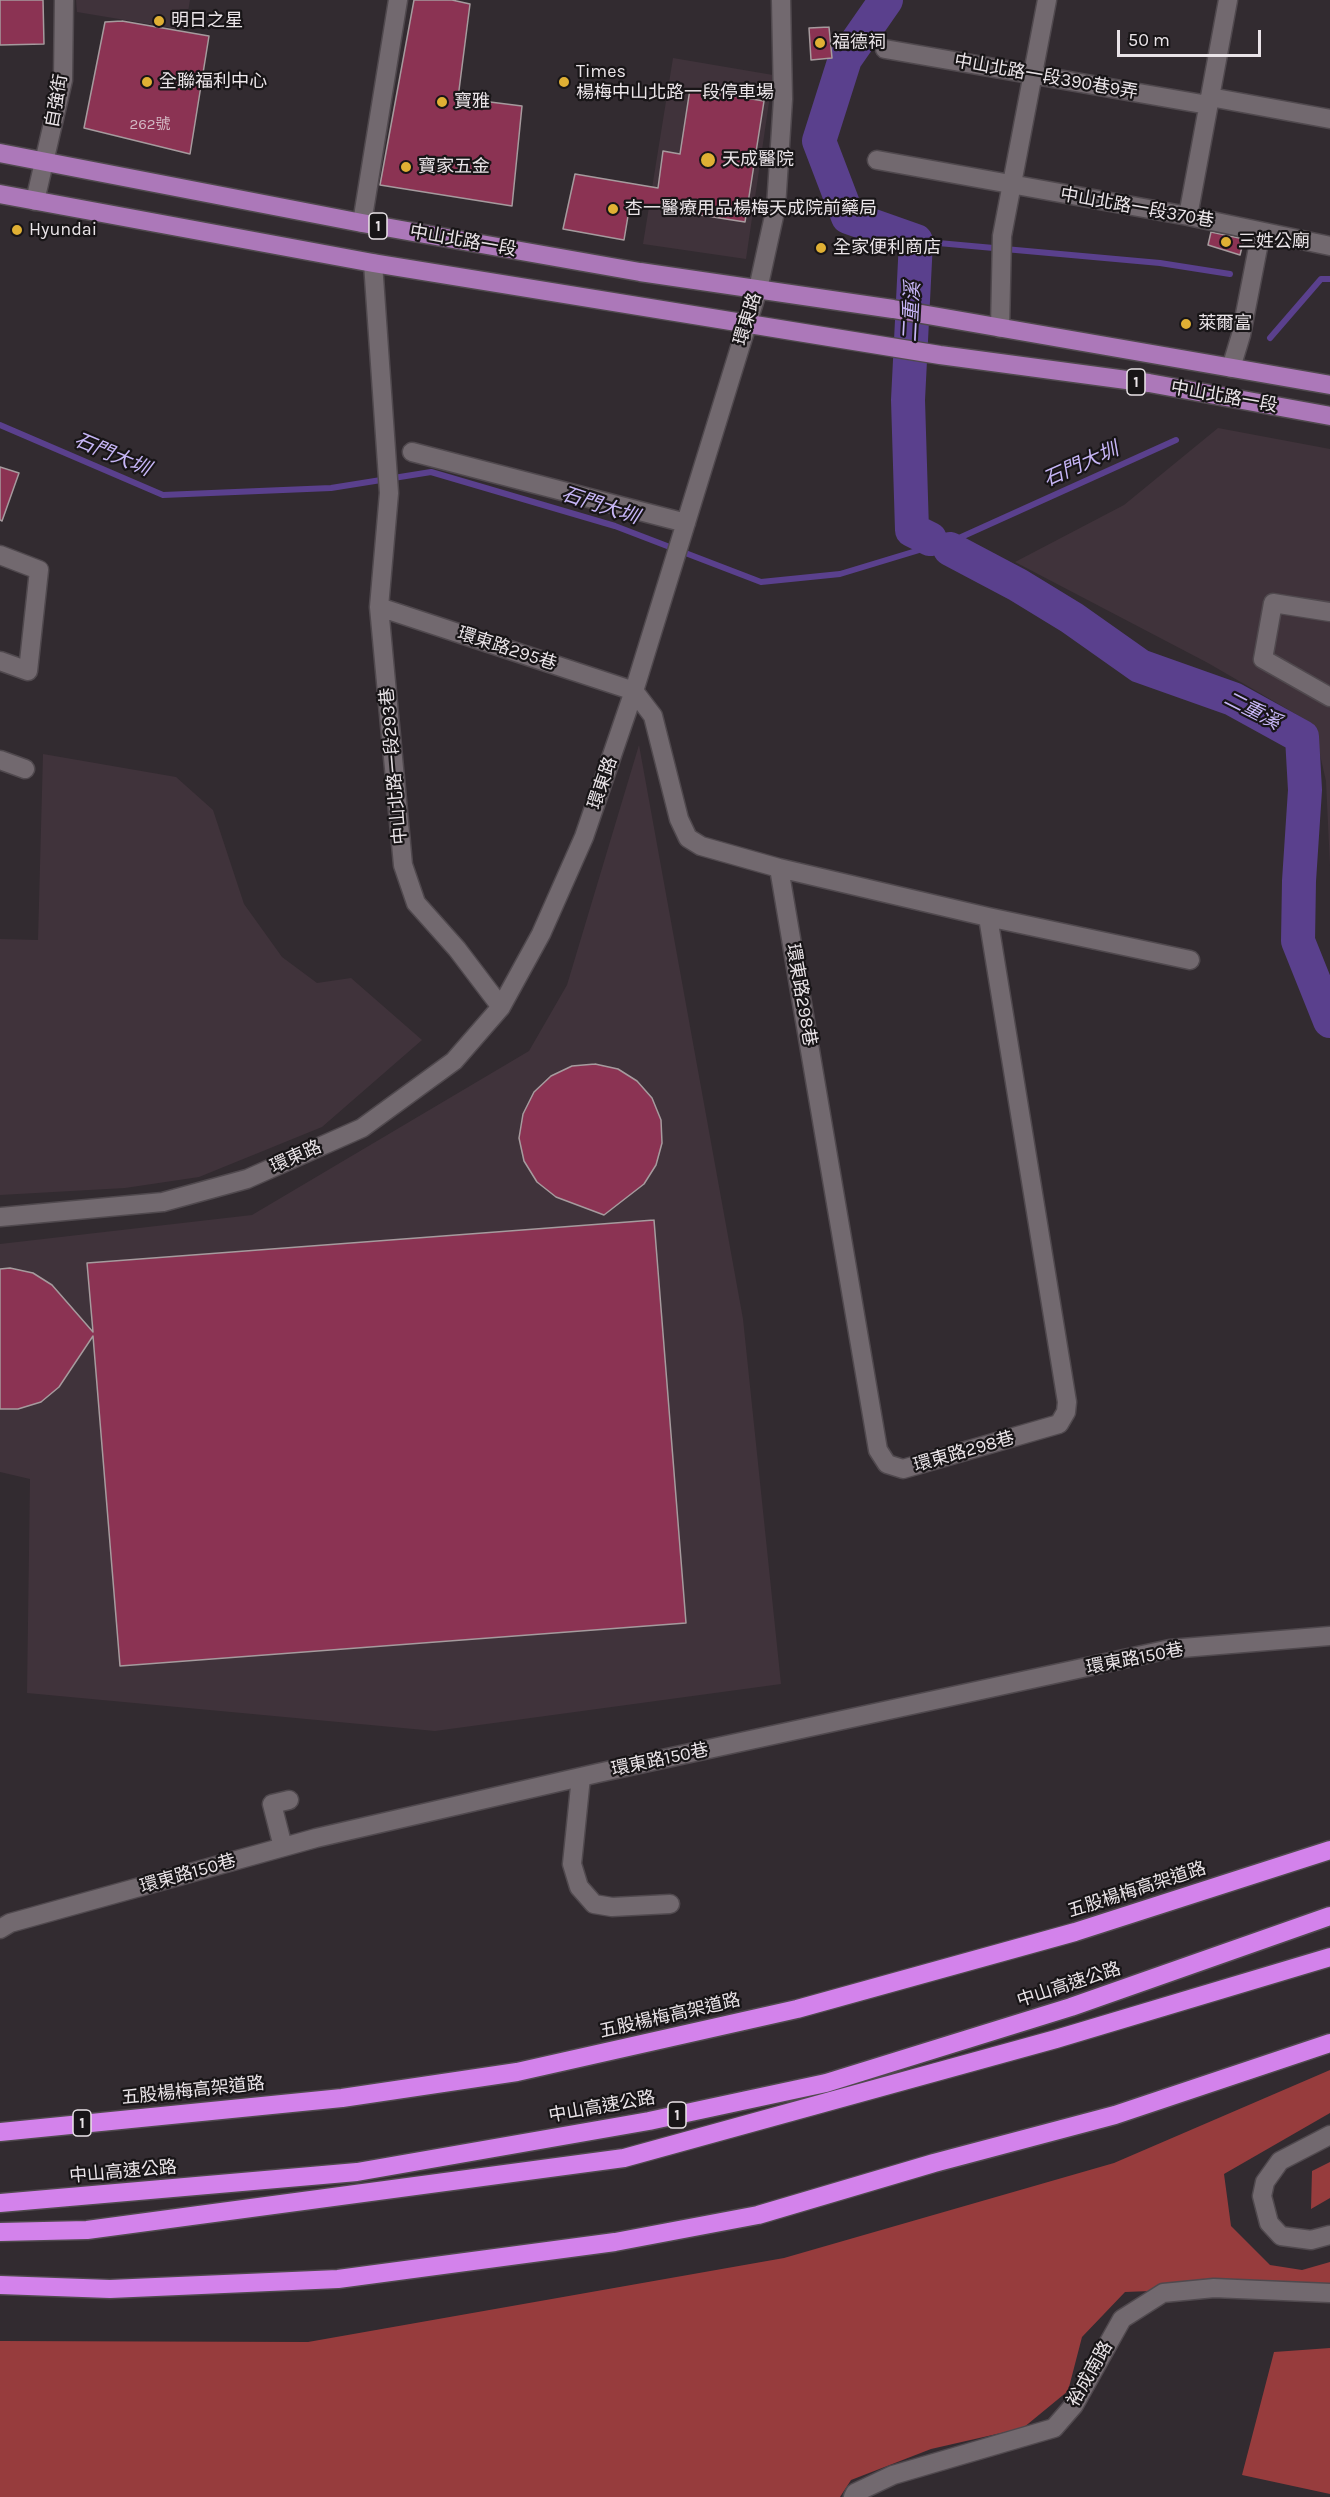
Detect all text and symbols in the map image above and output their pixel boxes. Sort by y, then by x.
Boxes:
place label: 明日之星 [171,10,243,32]
marker: 明日之星 [152,14,166,28]
scale bar [1120,18,1264,56]
text: 50 m [1128,29,1170,51]
place label: 福德祠 [832,32,886,54]
marker: 福德祠 [813,36,827,50]
street label: 中山北路一段390巷9弄 [952,50,1140,104]
place label: Times 楊梅中山北路一段停車場 [576,61,774,104]
place label: 全聯福利中心 [159,71,267,93]
street label: 自強街 [42,73,72,129]
marker: 全聯福利中心 [140,75,154,89]
marker: Times 楊梅中山北路一段停車場 [557,75,571,89]
place label: 寶雅 [454,91,490,113]
marker: 寶雅 [435,95,449,109]
house number: 262號 [130,116,170,134]
place label: 天成醫院 [722,149,794,171]
marker: 天成醫院 [699,151,717,169]
place label: 寶家五金 [418,156,490,178]
marker: 寶家五金 [399,160,413,174]
street label: 中山北路一段370巷 [1058,184,1216,232]
place label: 杏一醫療用品楊梅天成院前藥局 [625,198,877,220]
marker: 杏一醫療用品楊梅天成院前藥局 [606,202,620,216]
road number: 1 [369,213,387,239]
place label: Hyundai [29,219,97,241]
street label: 中山北路一段 [408,221,518,261]
marker: Hyundai [10,223,24,237]
place label: 三姓公廟 [1238,231,1310,253]
marker: 三姓公廟 [1219,235,1233,249]
place label: 全家便利商店 [833,237,941,259]
marker: 全家便利商店 [814,241,828,255]
water label: 二重溪 [898,281,926,343]
street label: 環東路 [730,290,766,348]
place label: 萊爾富 [1198,313,1252,335]
marker: 萊爾富 [1179,317,1193,331]
road number: 1 [1127,369,1145,395]
street label: 中山北路一段 [1169,377,1279,417]
water label: 石門大圳 [70,428,154,482]
water label: 石門大圳 [1040,438,1122,492]
water label: 石門大圳 [558,482,642,530]
street label: 環東路295巷 [455,623,559,675]
street label: 中山北路一段293巷 [376,687,412,845]
water label: 二重溪 [1220,687,1284,735]
street label: 環東路 [584,754,622,812]
street label: 環東路298巷 [781,942,821,1048]
street label: 環東路 [267,1136,325,1178]
street label: 環東路298巷 [911,1427,1017,1477]
street label: 環東路150巷 [1084,1639,1186,1679]
street label: 環東路150巷 [609,1739,711,1781]
street label: 環東路150巷 [138,1850,238,1898]
street label: 五股楊梅高架道路 [1065,1857,1209,1923]
street label: 中山高速公路 [1014,1958,1124,2012]
street label: 五股楊梅高架道路 [597,1989,743,2043]
street label: 五股楊梅高架道路 [120,2073,266,2109]
street label: 中山高速公路 [547,2087,657,2127]
road number: 1 [668,2102,686,2128]
road number: 1 [73,2110,91,2136]
street label: 中山高速公路 [68,2157,178,2187]
street label: 裕成南路 [1063,2337,1117,2411]

